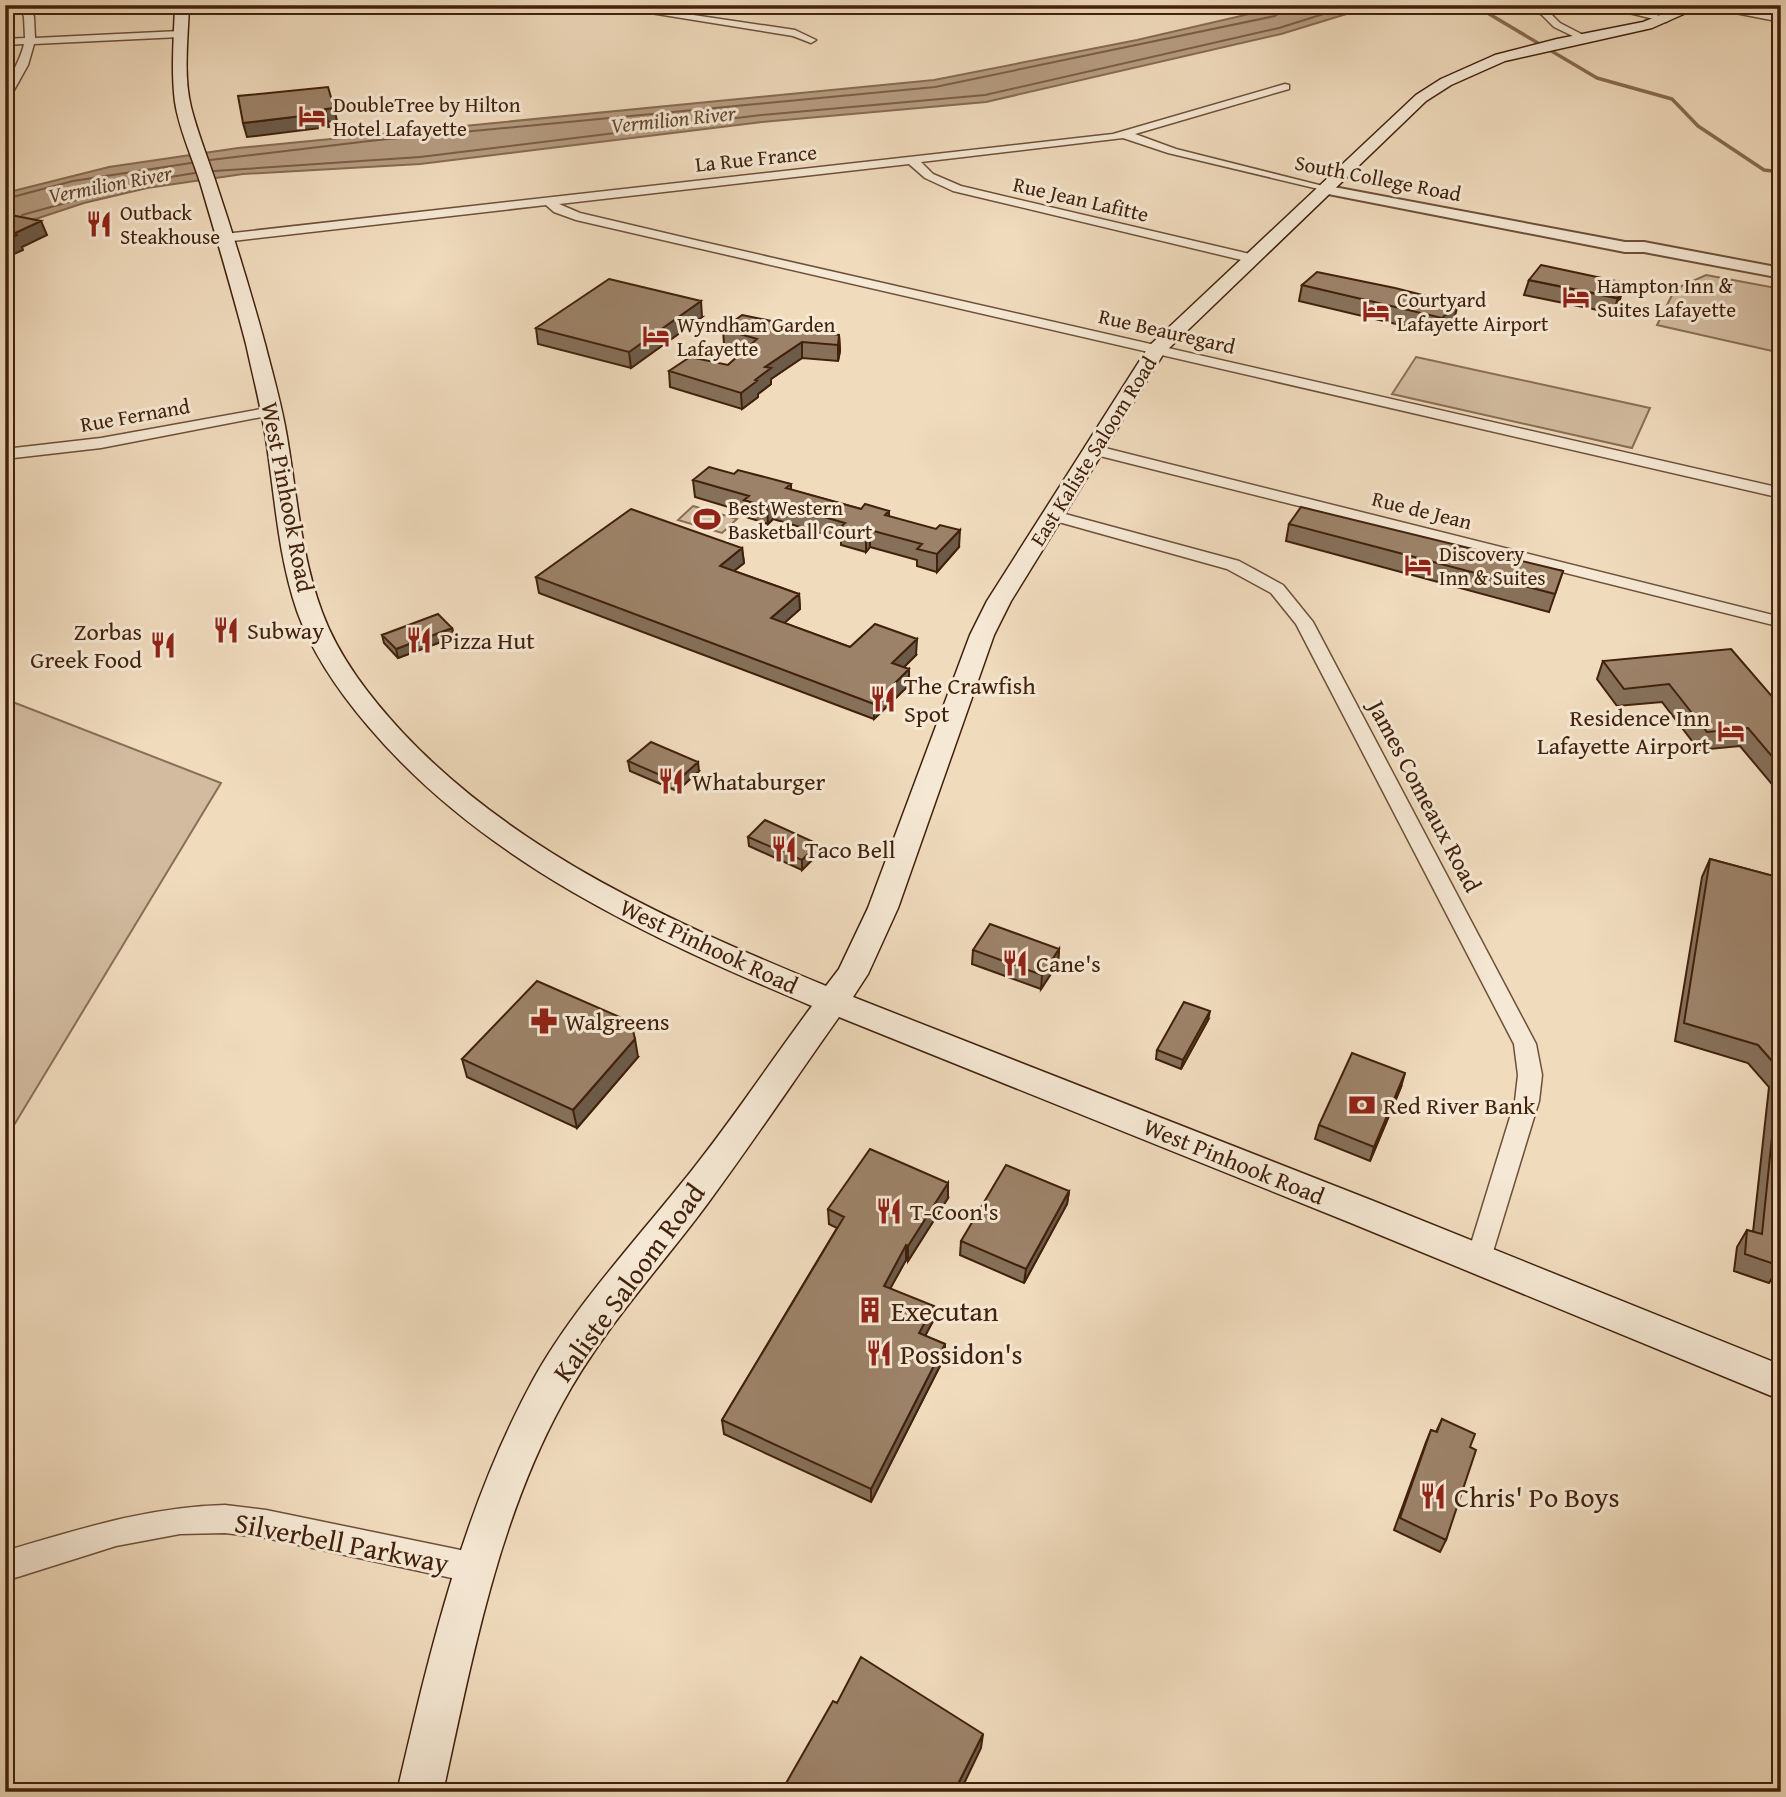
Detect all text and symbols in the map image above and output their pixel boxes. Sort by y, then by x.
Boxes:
place label: DoubleTree by Hilton Hotel Lafayette [333,89,521,144]
water label: Vermilion River [609,97,738,141]
hotel icon: DoubleTree by Hilton Hotel Lafayette [297,101,327,131]
street label: La Rue France [694,136,819,180]
street label: South College Road [1292,147,1465,209]
water label: Vermilion River [45,157,176,211]
street label: Rue Jean Lafitte [1010,168,1152,230]
place label: Outback Steakhouse [120,197,220,252]
restaurant icon: Outback Steakhouse [84,209,114,239]
place label: Hampton Inn & Suites Lafayette [1597,270,1736,325]
hotel icon: Hampton Inn & Suites Lafayette [1561,282,1591,312]
place label: Courtyard Lafayette Airport [1397,284,1549,339]
hotel icon: Courtyard Lafayette Airport [1361,296,1391,326]
street label: Rue Beauregard [1096,300,1239,362]
place label: Wyndham Garden Lafayette [677,309,836,364]
hotel icon: Wyndham Garden Lafayette [641,321,671,351]
street label: East Kaliste Saloom Road [1022,349,1164,552]
street label: Rue Fernand [78,390,193,440]
street label: West Pinhook Road [252,399,324,595]
street label: Rue de Jean [1369,483,1475,537]
place label: Best Western Basketball Court [728,492,873,547]
sports icon: Best Western Basketball Court [692,504,722,534]
place label: Discovery Inn & Suites [1439,538,1546,593]
hotel icon: Discovery Inn & Suites [1403,550,1433,580]
place label: Subway [247,613,324,648]
place label: Zorbas Greek Food [30,614,142,677]
restaurant icon: Subway [211,615,241,645]
place label: Pizza Hut [440,623,535,658]
restaurant icon: Pizza Hut [404,625,434,655]
restaurant icon: Zorbas Greek Food [148,630,178,660]
place label: The Crawfish Spot [904,668,1036,731]
restaurant icon: The Crawfish Spot [868,684,898,714]
street label: James Comeaux Road [1358,691,1490,898]
place label: Residence Inn Lafayette Airport [1537,700,1711,763]
hotel icon: Residence Inn Lafayette Airport [1716,716,1746,746]
place label: Whataburger [692,764,826,799]
restaurant icon: Whataburger [656,766,686,796]
place label: Taco Bell [805,832,896,867]
restaurant icon: Taco Bell [769,834,799,864]
street label: West Pinhook Road [614,889,804,1003]
place label: Cane's [1036,946,1101,981]
restaurant icon: Cane's [1000,948,1030,978]
place label: Walgreens [565,1004,670,1039]
pharmacy icon: Walgreens [529,1006,559,1036]
place label: Red River Bank [1383,1088,1536,1123]
bank icon: Red River Bank [1347,1090,1377,1120]
street label: West Pinhook Road [1138,1109,1330,1213]
street label: Kaliste Saloom Road [542,1174,714,1390]
place label: T-Coon's [910,1194,998,1229]
restaurant icon: T-Coon's [874,1196,904,1226]
place label: Executan [891,1290,999,1331]
building icon: Executan [855,1295,885,1325]
place label: Possidon's [900,1333,1023,1374]
restaurant icon: Possidon's [864,1338,894,1368]
place label: Chris' Po Boys [1454,1476,1620,1517]
restaurant icon: Chris' Po Boys [1418,1481,1448,1511]
street label: Silverbell Parkway [231,1501,453,1583]

